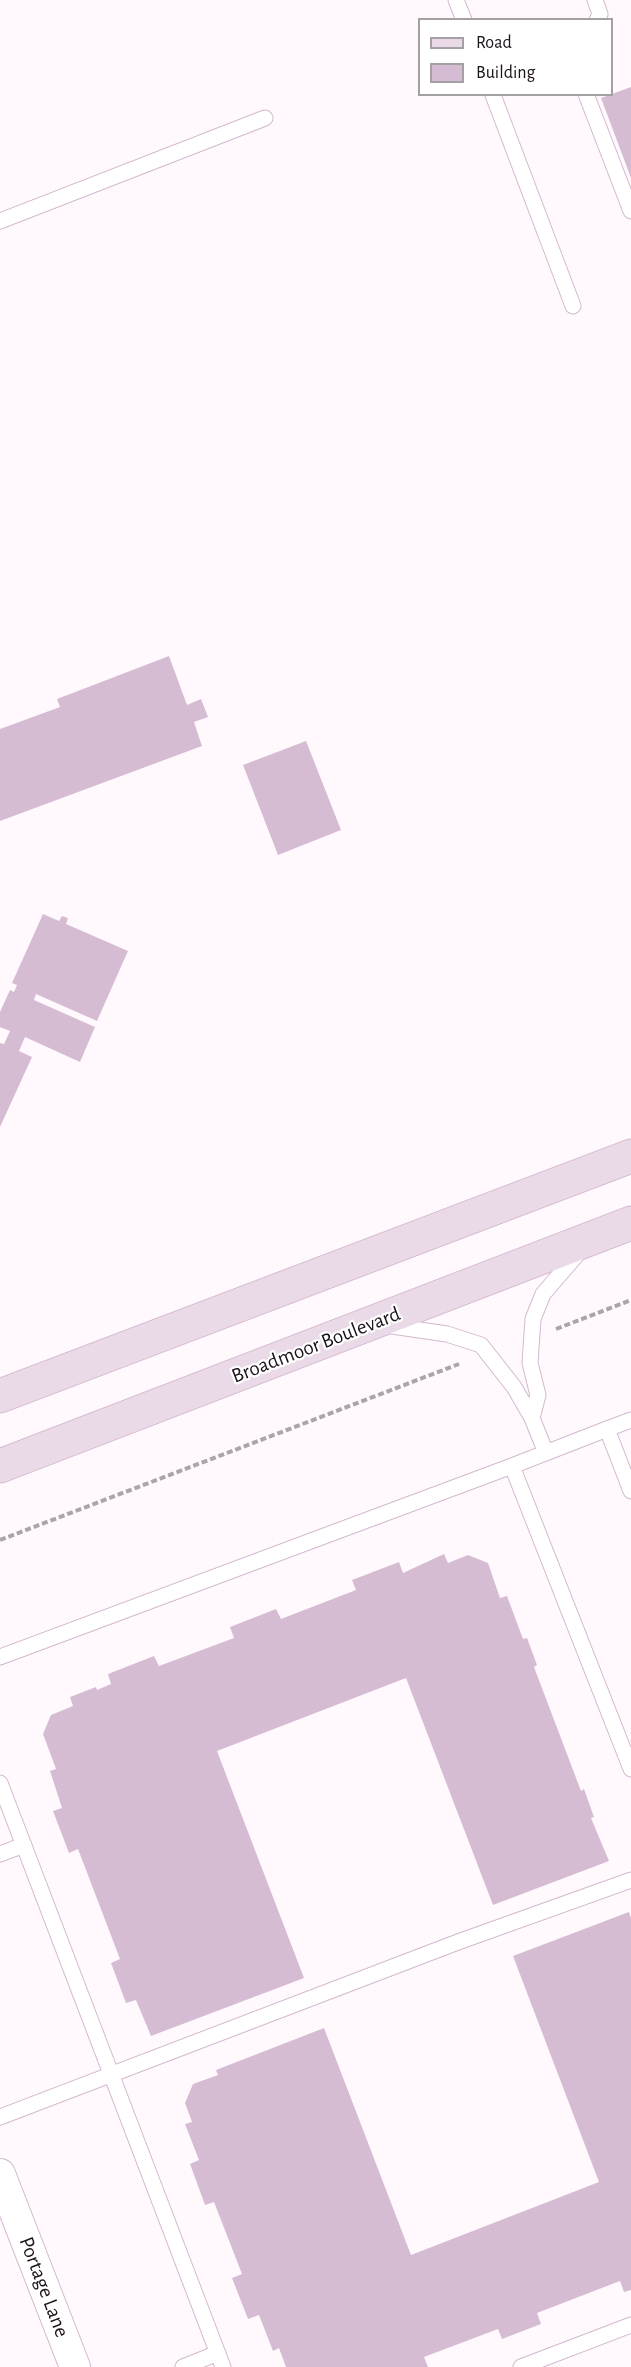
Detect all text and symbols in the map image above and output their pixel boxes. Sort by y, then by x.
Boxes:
legend [418,18,613,96]
text: Road [476,34,512,52]
text: Building [476,64,535,82]
street label: Broadmoor Boulevard [228,1301,404,1389]
street label: Portage Lane [13,2233,75,2341]

